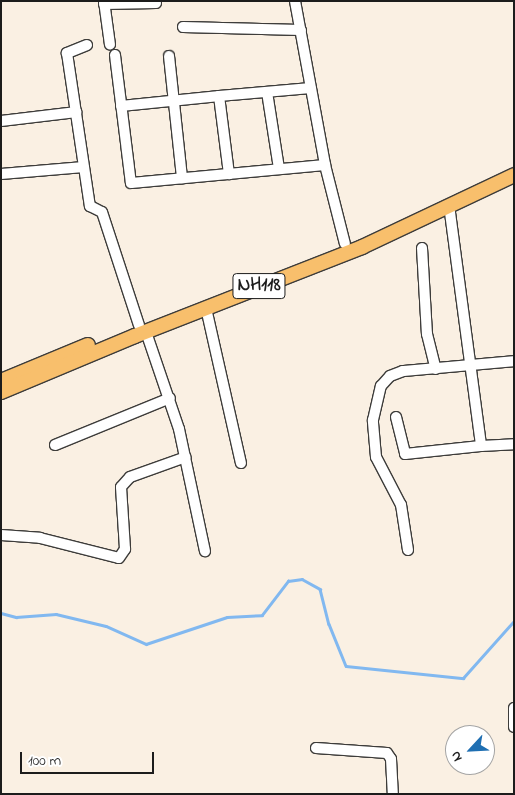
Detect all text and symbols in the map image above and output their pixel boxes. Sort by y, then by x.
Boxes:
road number: NH118 [232,270,286,302]
north arrow [445,725,495,775]
scale bar [22,742,156,774]
text: N [445,747,468,765]
text: 100 m [28,750,61,772]

